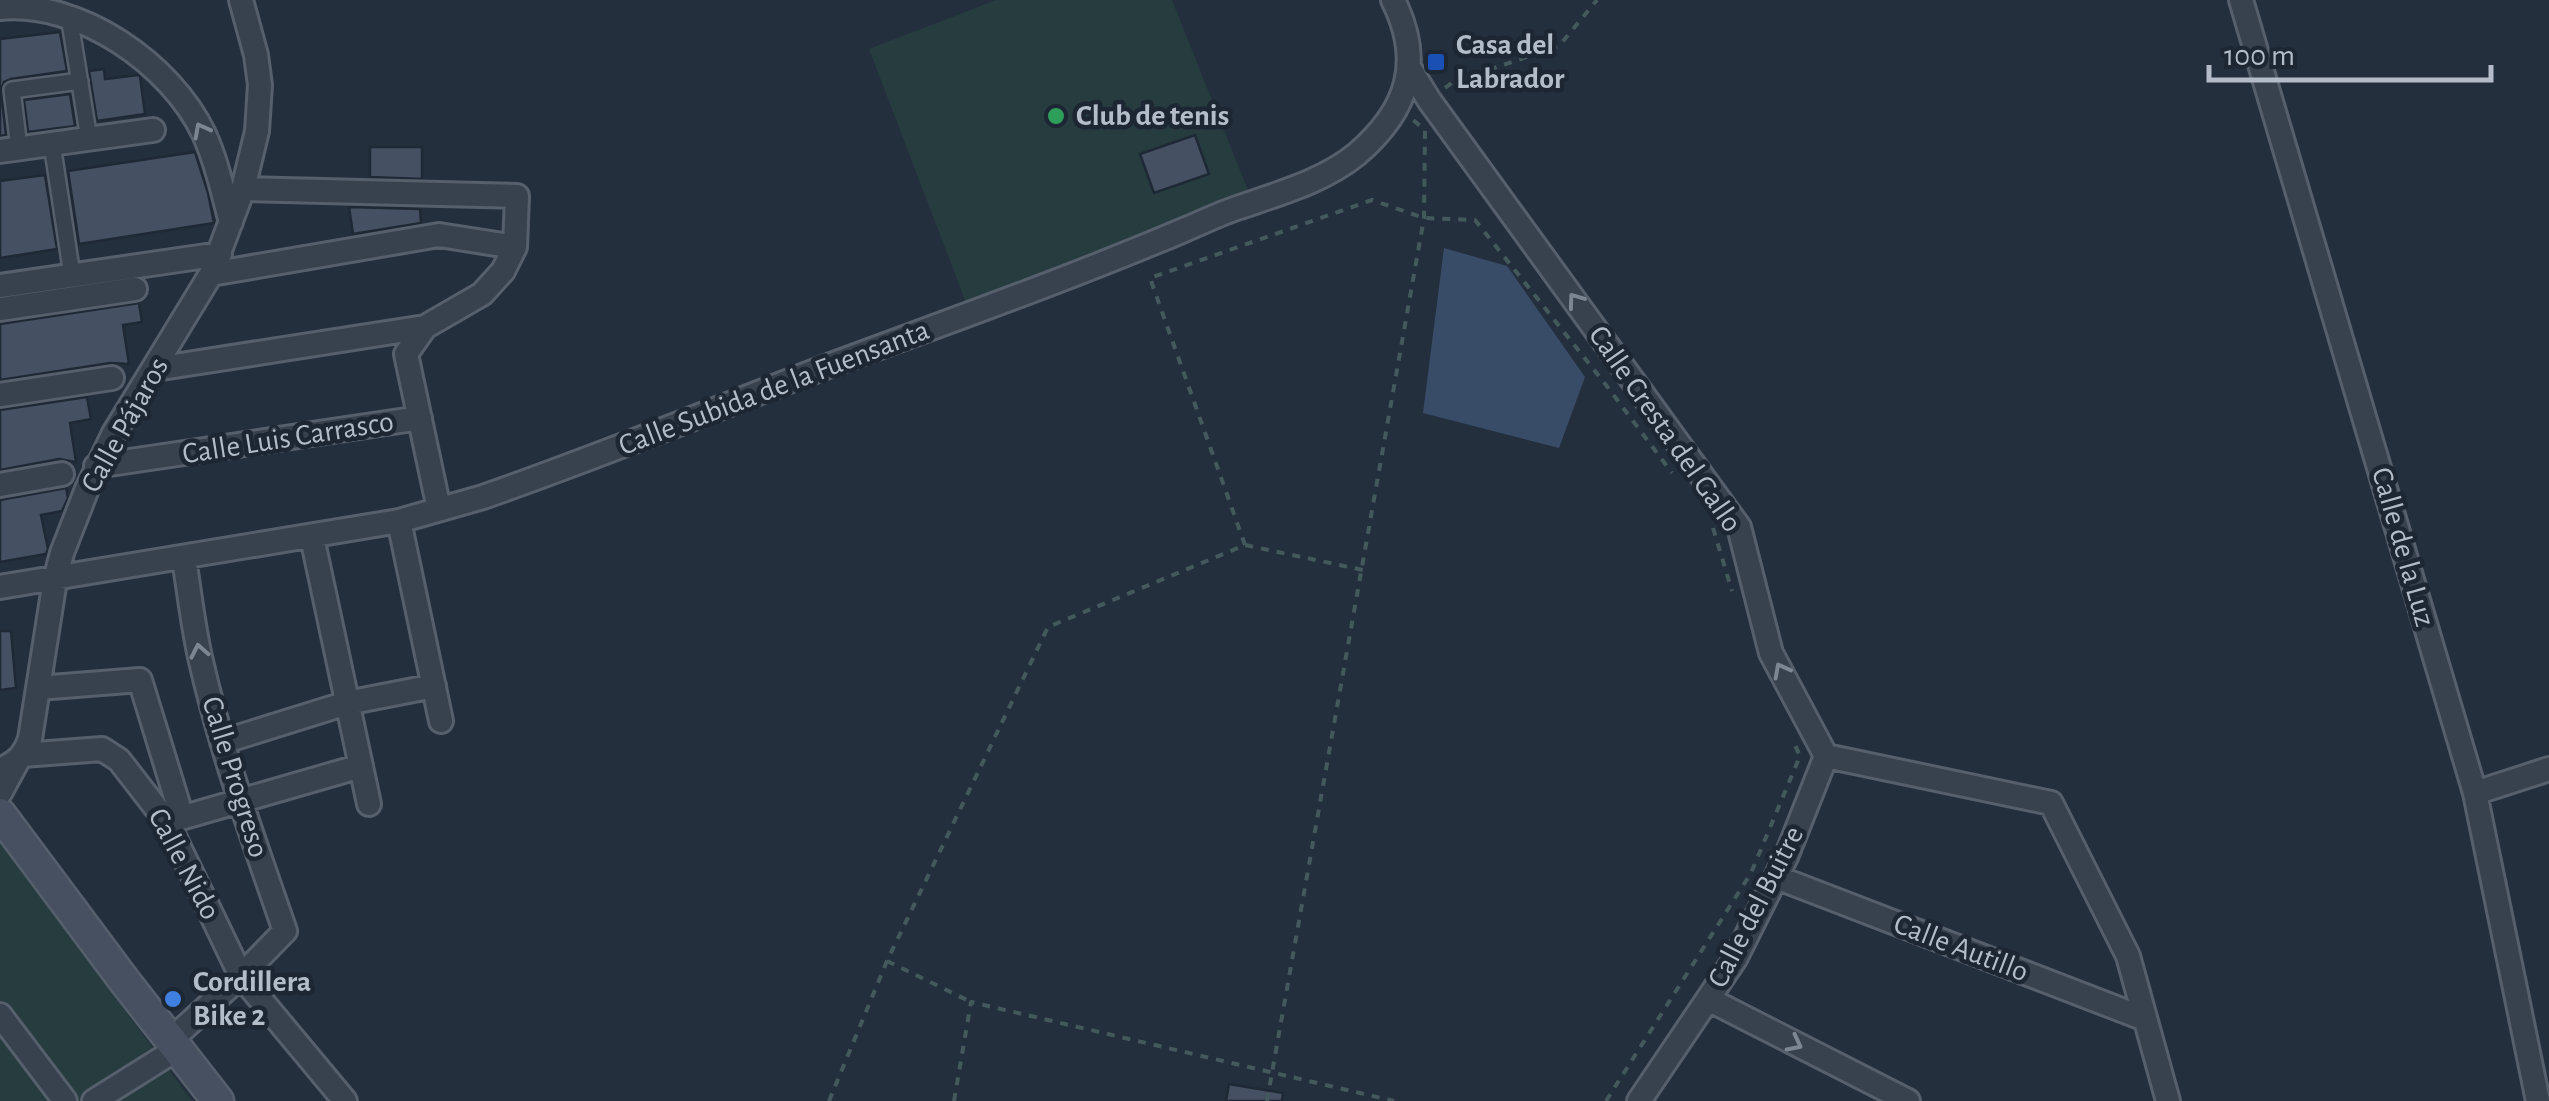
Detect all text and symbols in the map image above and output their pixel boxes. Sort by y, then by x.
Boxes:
scale bar [2209,20,2492,82]
place label: Casa del Labrador [1456,30,1565,94]
text: 100 m [2224,41,2295,71]
marker: Casa del Labrador [1425,51,1447,73]
place label: Club de tenis [1076,101,1229,131]
marker: Club de tenis [1045,105,1067,127]
one-way arrow [194,122,213,140]
one-way arrow [1569,293,1586,311]
street label: Calle Subida de la Fuensanta [615,315,933,461]
street label: Calle Cresta del Gallo [1583,321,1747,537]
street label: Calle Pájaros [76,353,174,497]
street label: Calle Luis Carrasco [180,406,396,470]
street label: Calle de la Luz [2366,464,2440,630]
one-way arrow [190,642,211,659]
one-way arrow [1773,663,1793,681]
street label: Calle Progreso [196,693,274,861]
street label: Calle Nido [142,803,226,925]
street label: Calle del Buitre [1703,822,1809,992]
street label: Calle Autillo [1890,909,2032,987]
place label: Cordillera Bike 2 [193,967,311,1031]
marker: Cordillera Bike 2 [162,988,184,1010]
one-way arrow [1785,1031,1803,1051]

